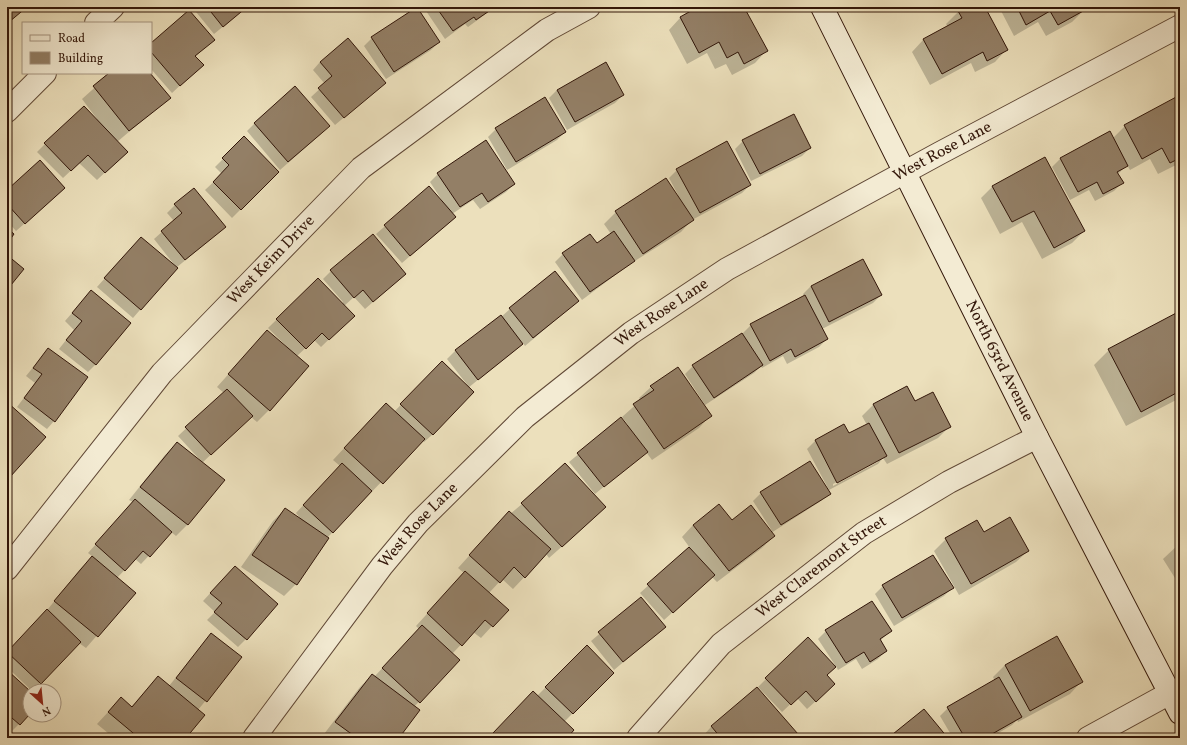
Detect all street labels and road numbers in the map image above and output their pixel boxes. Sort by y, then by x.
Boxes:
street label: West Rose Lane [889,117,996,187]
street label: West Keim Drive [223,211,320,310]
street label: West Rose Lane [610,273,713,353]
street label: North 63rd Avenue [960,297,1039,426]
street label: West Rose Lane [374,478,463,573]
street label: West Claremont Street [752,511,891,624]

